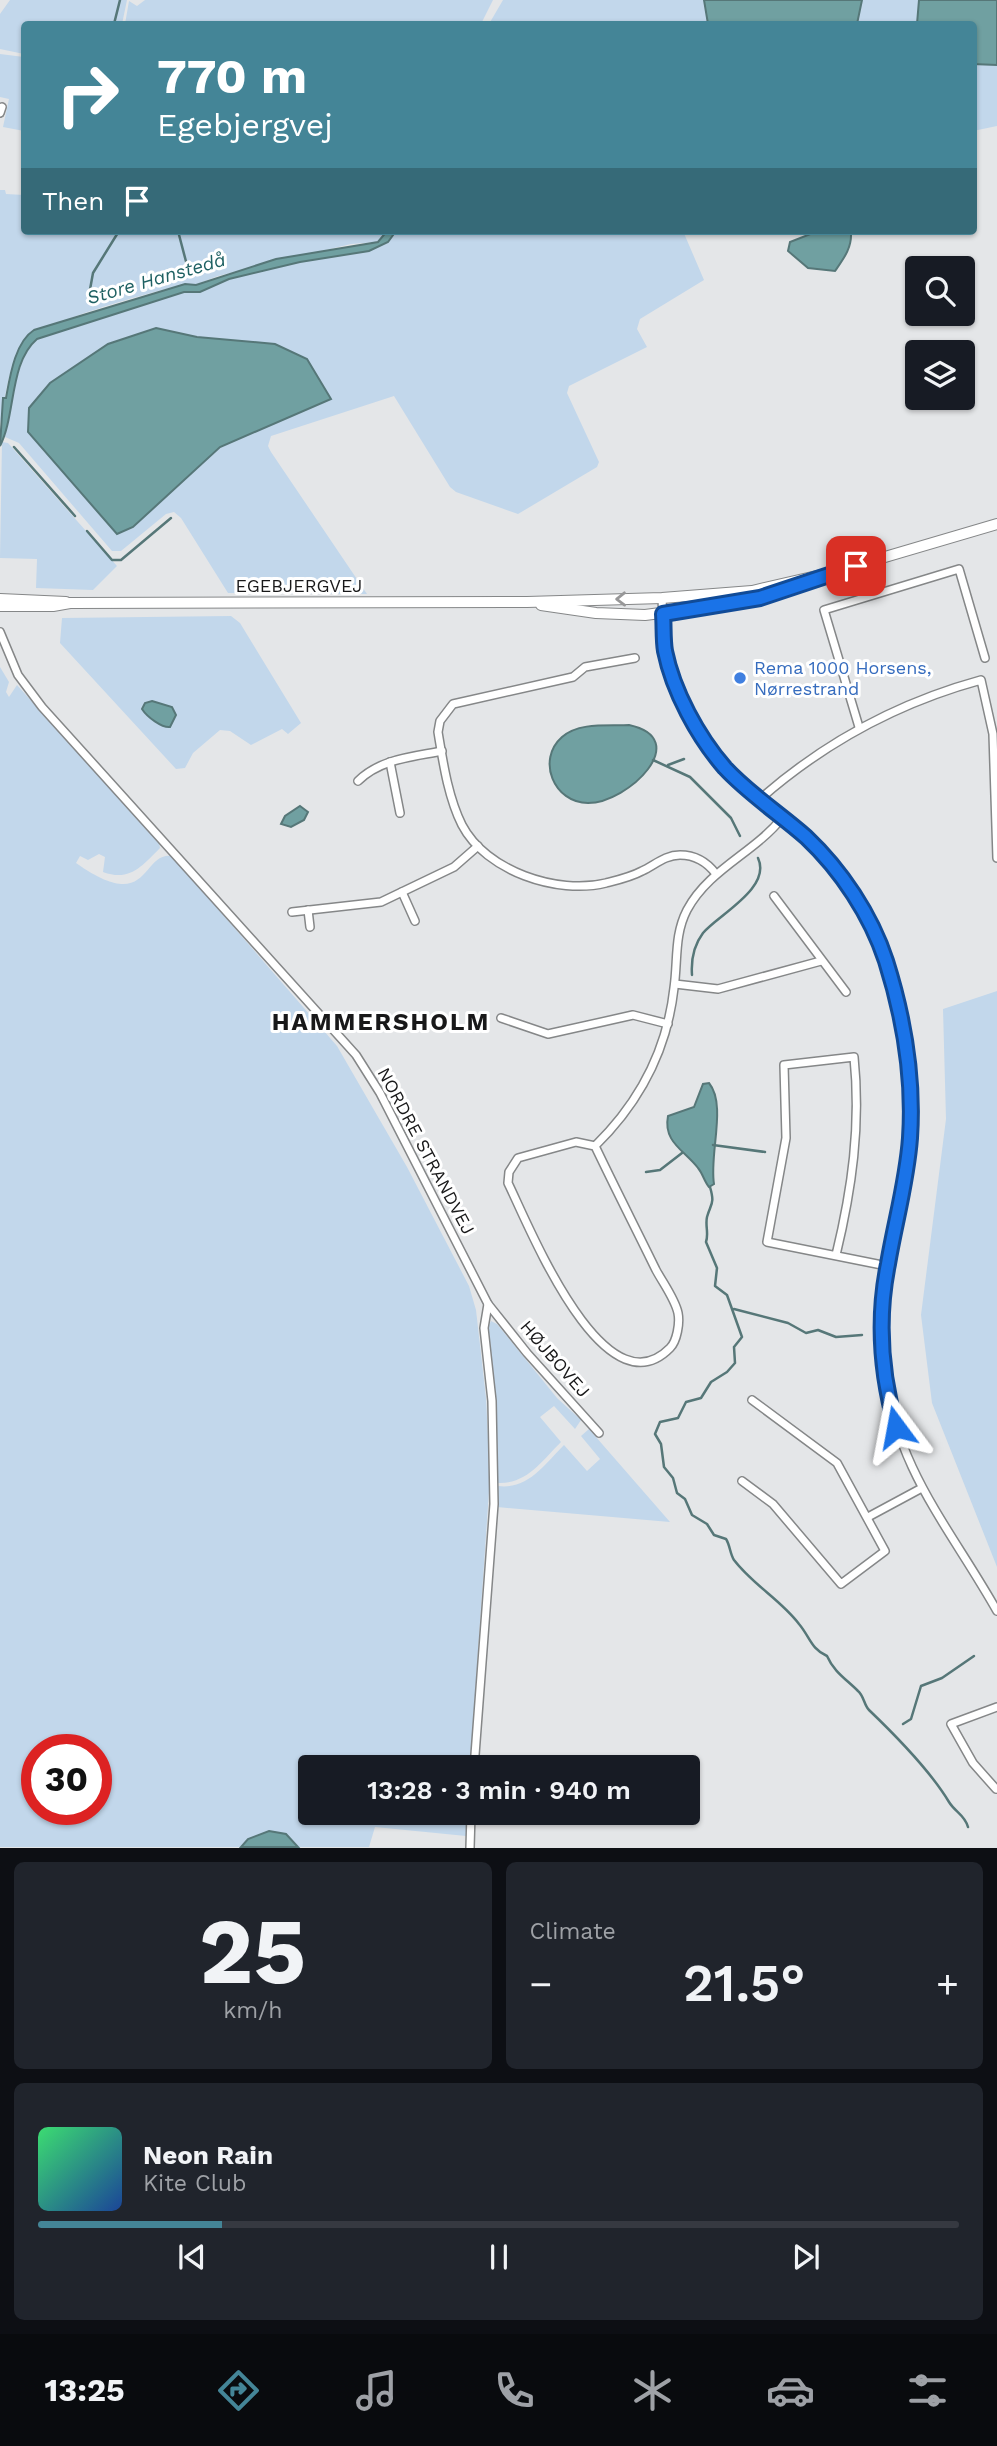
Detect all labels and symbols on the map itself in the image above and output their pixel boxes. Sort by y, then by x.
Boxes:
water label: Store Hanstedå [84,248,228,309]
pin [826,536,886,596]
street label: EGEBJERGVEJ [236,575,362,596]
one-way arrow [615,591,626,607]
place label: Rema 1000 Horsens, Nørrestrand [754,657,932,699]
marker: Rema 1000 Horsens, Nørrestrand [732,670,748,686]
district label: HAMMERSHOLM [272,1008,490,1036]
street label: NORDRE STRANDVEJ [374,1064,479,1238]
street label: HØJBOVEJ [516,1316,594,1401]
position arrow [859,1390,933,1464]
speed limit sign: 30 [21,1734,112,1825]

